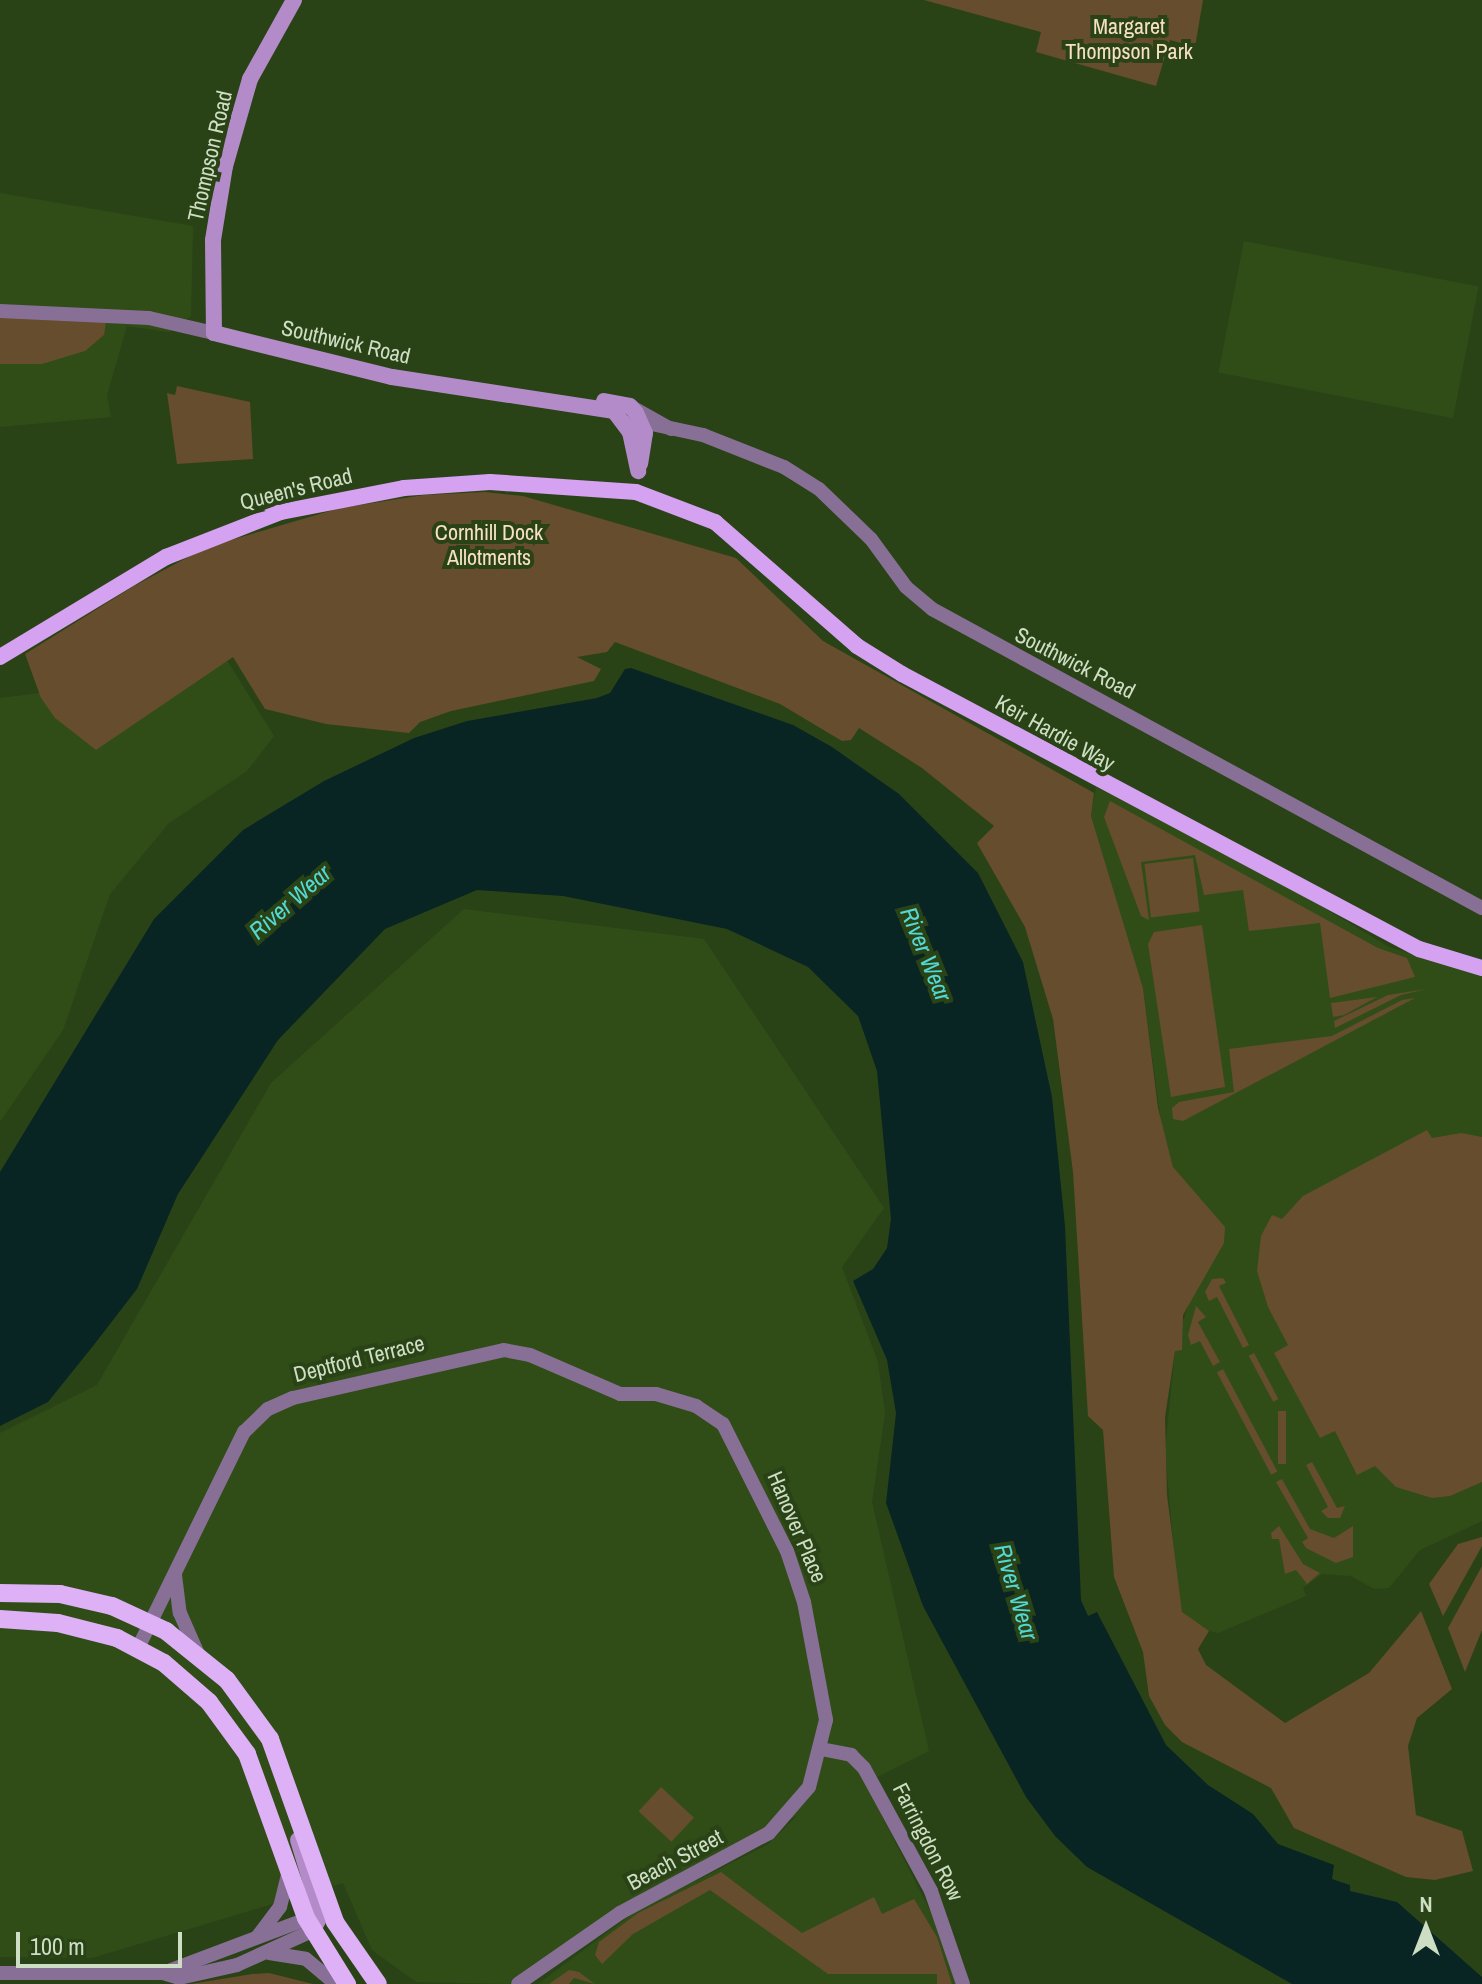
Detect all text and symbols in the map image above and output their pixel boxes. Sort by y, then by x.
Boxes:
park label: Margaret Thompson Park [1065,13,1193,64]
street label: Thompson Road [182,88,238,224]
street label: Southwick Road [279,314,413,370]
street label: Queen's Road [237,462,355,516]
park label: Cornhill Dock Allotments [435,519,543,570]
street label: Southwick Road [1010,621,1140,705]
street label: Keir Hardie Way [991,689,1119,777]
water label: River Wear [243,859,337,945]
water label: River Wear [894,903,958,1005]
street label: Deptford Terrace [291,1330,427,1388]
street label: Hanover Place [762,1467,832,1587]
water label: River Wear [988,1540,1044,1644]
street label: Farringdon Row [887,1779,969,1905]
street label: Beach Street [623,1824,727,1896]
north arrow [1386,1888,1466,1968]
text: N [1419,1889,1433,1919]
scale bar [20,1916,186,1966]
text: 100 m [30,1930,85,1962]

